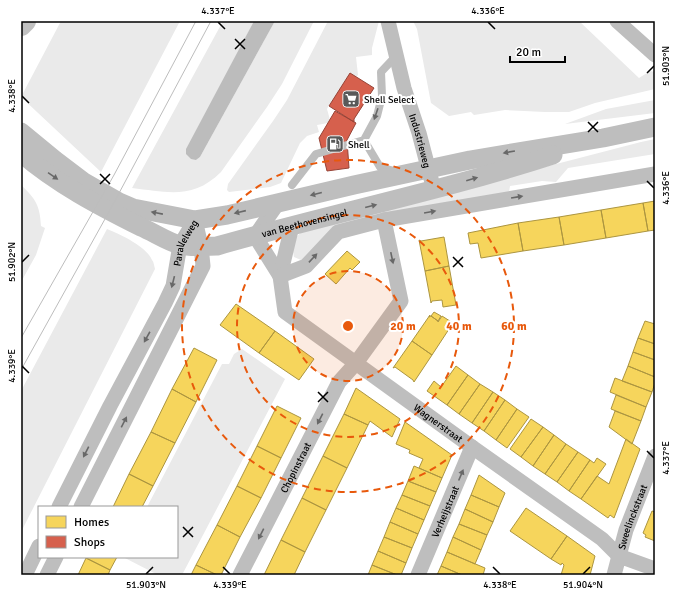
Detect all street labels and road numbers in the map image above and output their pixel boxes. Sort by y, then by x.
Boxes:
street label: Industrieweg [406,112,433,169]
street label: van Beethovensingel [261,207,349,240]
street label: Parallelweg [171,218,201,267]
street label: Wagnerstraat [411,402,465,446]
street label: Chopinstraat [278,440,314,495]
street label: Sweelinckstraat [616,483,650,551]
street label: Verheijstraat [430,484,462,539]

